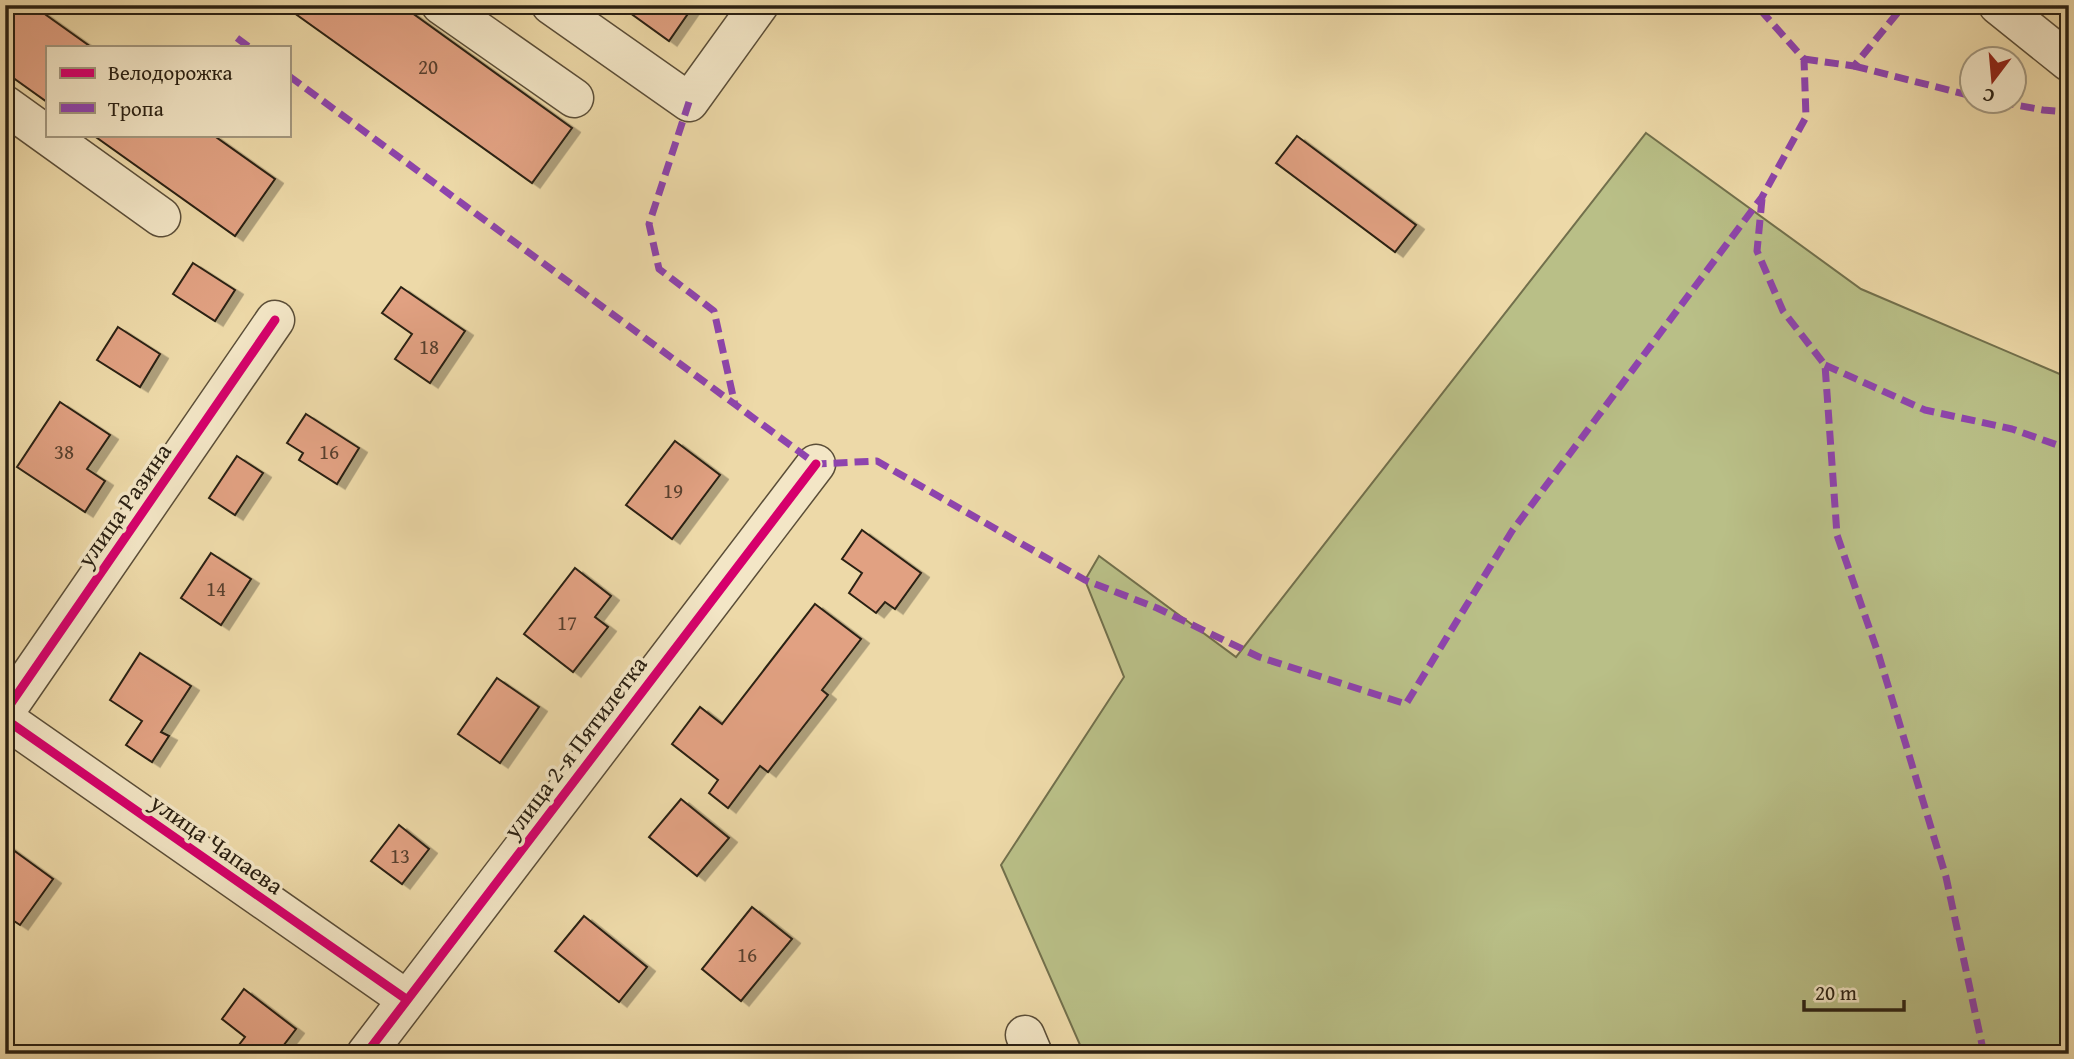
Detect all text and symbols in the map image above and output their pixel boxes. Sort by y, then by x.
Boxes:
legend [46,46,290,136]
north arrow [1958,46,2028,116]
house number: 20 [418,51,438,82]
text: Велодорожка [108,57,233,88]
text: С [1979,81,1997,111]
text: Тропа [108,93,164,124]
house number: 18 [419,331,439,362]
street label: улица Разина [68,435,180,575]
house number: 38 [54,436,74,467]
house number: 16 [319,436,339,467]
house number: 19 [663,475,683,506]
house number: 14 [206,573,226,604]
house number: 17 [557,607,577,638]
street label: улица 2-я Пятилетка [494,648,656,847]
street label: улица Чапаева [142,784,291,903]
house number: 13 [390,840,410,871]
house number: 16 [737,939,757,970]
scale bar [1804,968,1904,1012]
text: 20 m [1815,977,1857,1008]

